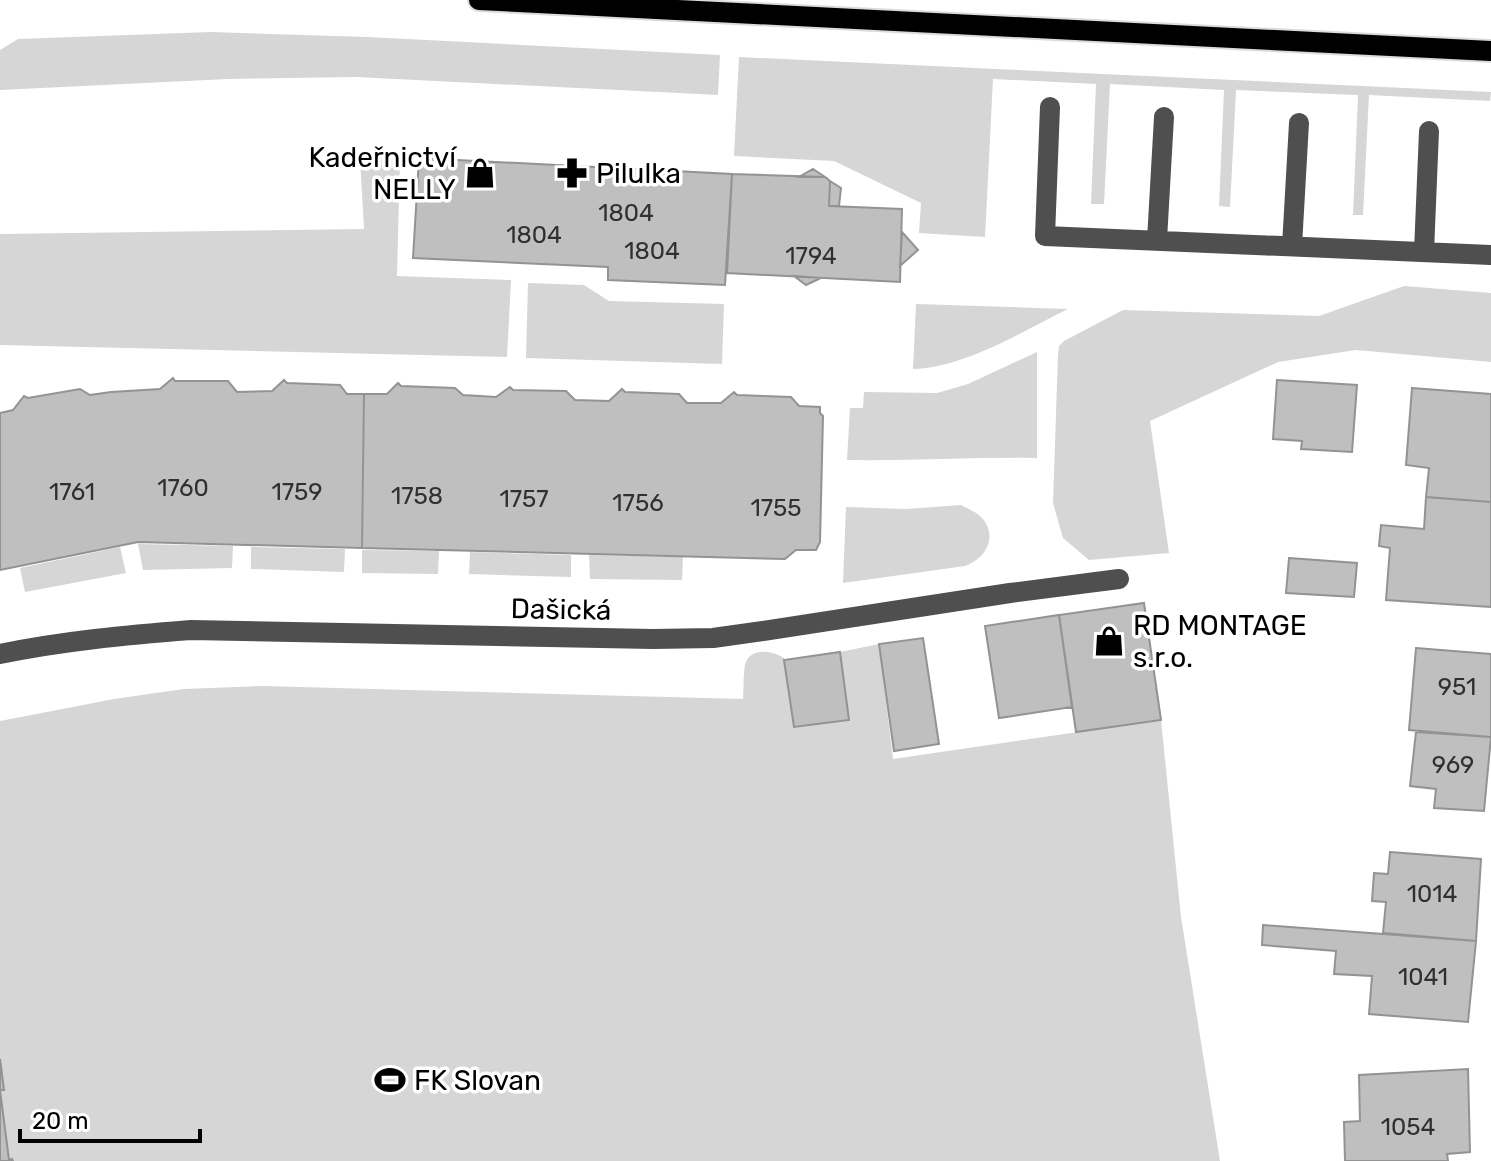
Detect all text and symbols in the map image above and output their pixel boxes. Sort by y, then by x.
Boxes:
place label: Kadeřnictví NELLY [308,141,457,206]
shop icon: Kadeřnictví NELLY [463,156,497,190]
pharmacy icon: Pilulka [555,156,589,190]
place label: Pilulka [596,157,681,190]
house number: 1804 [598,199,654,227]
house number: 1804 [506,221,562,249]
house number: 1804 [624,237,680,265]
house number: 1794 [785,242,837,270]
house number: 1760 [157,474,209,502]
house number: 1761 [49,478,95,506]
house number: 1759 [271,478,323,506]
house number: 1758 [391,482,443,510]
house number: 1757 [499,485,549,513]
house number: 1756 [612,489,664,517]
house number: 1755 [750,494,802,522]
street label: Dašická [510,592,612,627]
place label: RD MONTAGE s.r.o. [1133,609,1307,674]
shop icon: RD MONTAGE s.r.o. [1092,624,1126,658]
house number: 951 [1438,673,1476,701]
house number: 969 [1432,751,1474,779]
house number: 1014 [1407,880,1457,908]
house number: 1041 [1398,963,1448,991]
sports icon: FK Slovan [373,1063,407,1097]
place label: FK Slovan [414,1064,541,1097]
scale bar [20,1093,200,1143]
text: 20 m [32,1107,89,1135]
house number: 1054 [1381,1113,1435,1141]

